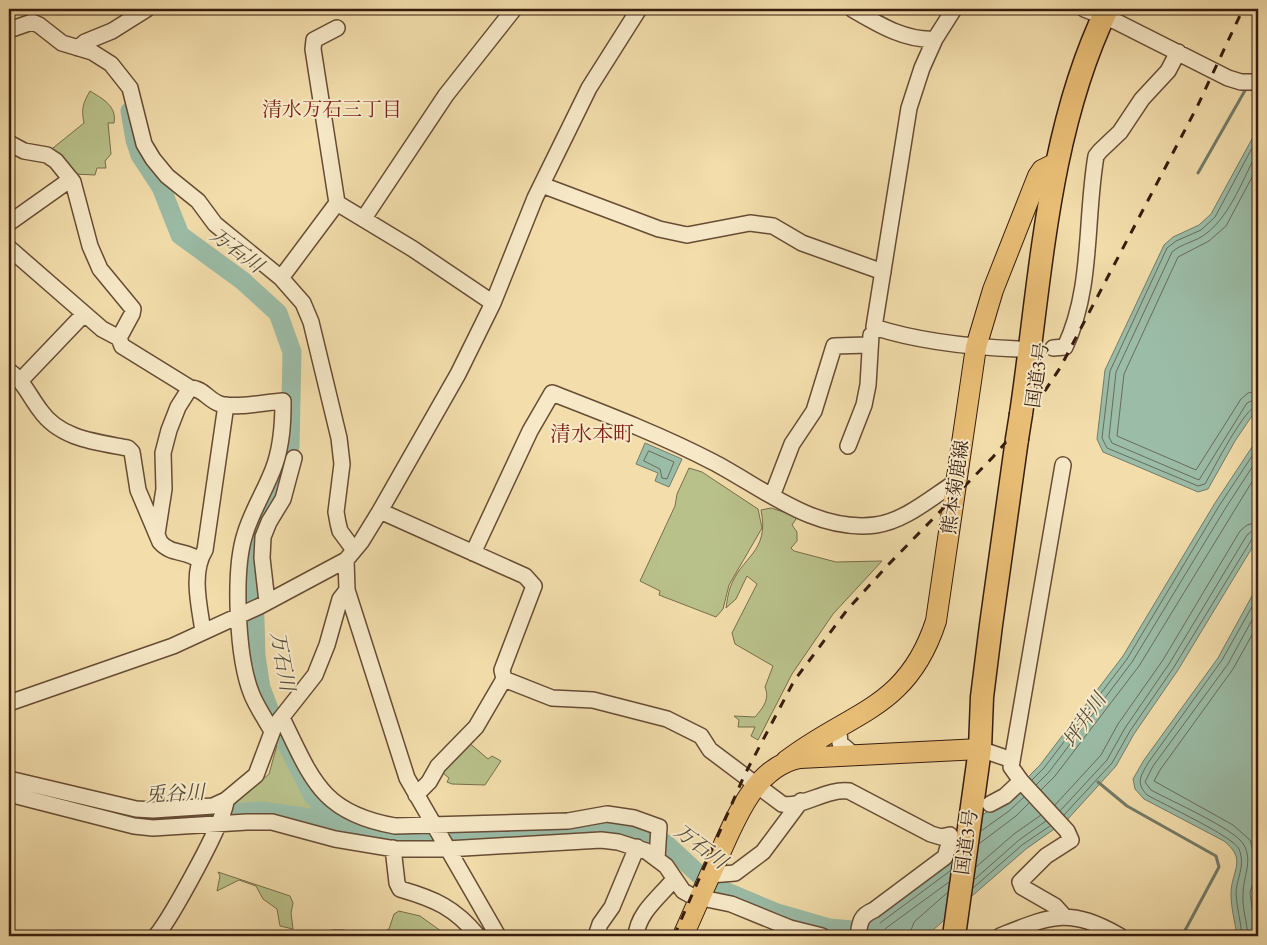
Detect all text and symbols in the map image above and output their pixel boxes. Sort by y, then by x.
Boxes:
district label: 清水万石三丁目 [262,96,402,122]
water label: 万石川 [205,222,270,280]
street label: 国道3号 [1020,341,1054,409]
district label: 清水本町 [550,420,634,447]
street label: 熊本菊鹿線 [936,438,974,536]
water label: 万石川 [265,629,301,695]
water label: 坪井川 [1056,686,1113,752]
water label: 兎谷川 [144,778,208,808]
street label: 国道3号 [949,808,983,876]
water label: 万石川 [669,818,734,876]

